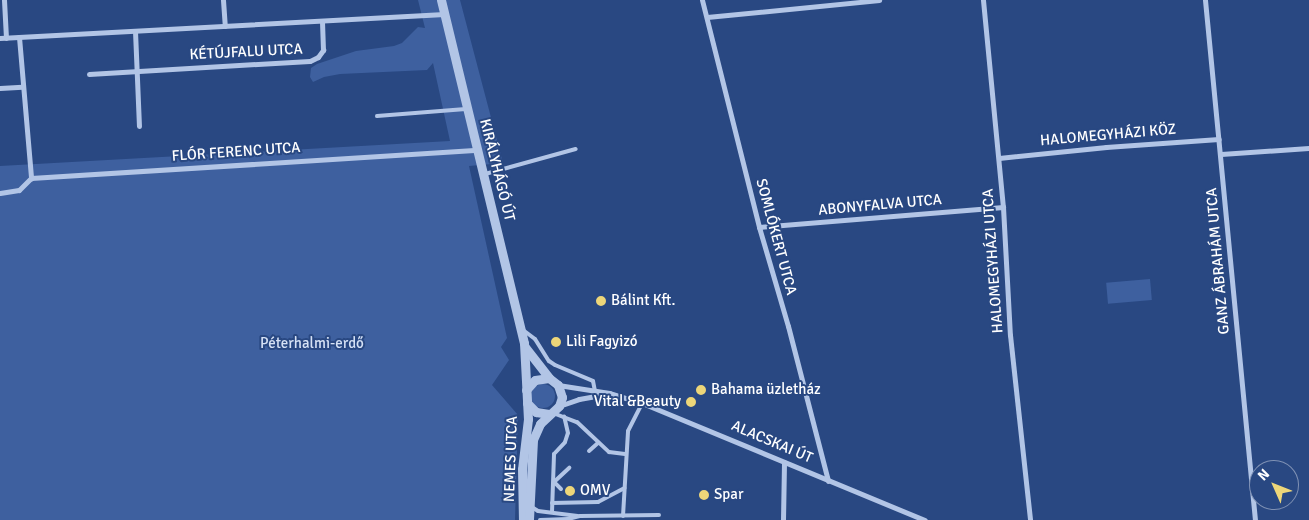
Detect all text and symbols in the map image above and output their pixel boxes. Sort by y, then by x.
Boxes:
street label: KÉTÚJFALU UTCA [189,40,303,64]
street label: KIRÁLYHÁGÓ ÚT [476,117,518,223]
street label: HALOMEGYHÁZI KÖZ [1039,120,1177,150]
street label: FLÓR FERENC UTCA [171,139,301,165]
street label: SOMLÓKERT UTCA [752,177,800,297]
street label: GANZ ÁBRAHÁM UTCA [1203,187,1233,335]
street label: HALOMEGYHÁZI UTCA [979,188,1007,334]
street label: ABONYFALVA UTCA [818,191,942,219]
place label: Bálint Kft. [611,292,675,310]
marker: Bálint Kft. [595,295,607,307]
place label: Lili Fagyizó [566,333,638,351]
park label: Péterhalmi-erdő [260,335,364,353]
marker: Lili Fagyizó [550,336,562,348]
place label: Bahama üzletház [711,381,821,399]
marker: Bahama üzletház [695,384,707,396]
place label: Vital &Beauty [594,393,681,411]
marker: Vital &Beauty [685,396,697,408]
street label: NEMES UTCA [501,416,521,502]
street label: ALACSKAI ÚT [729,417,815,467]
north arrow [1249,460,1299,510]
text: N [1254,466,1273,484]
place label: OMV [580,482,610,500]
marker: OMV [564,485,576,497]
place label: Spar [714,486,743,504]
marker: Spar [698,489,710,501]

